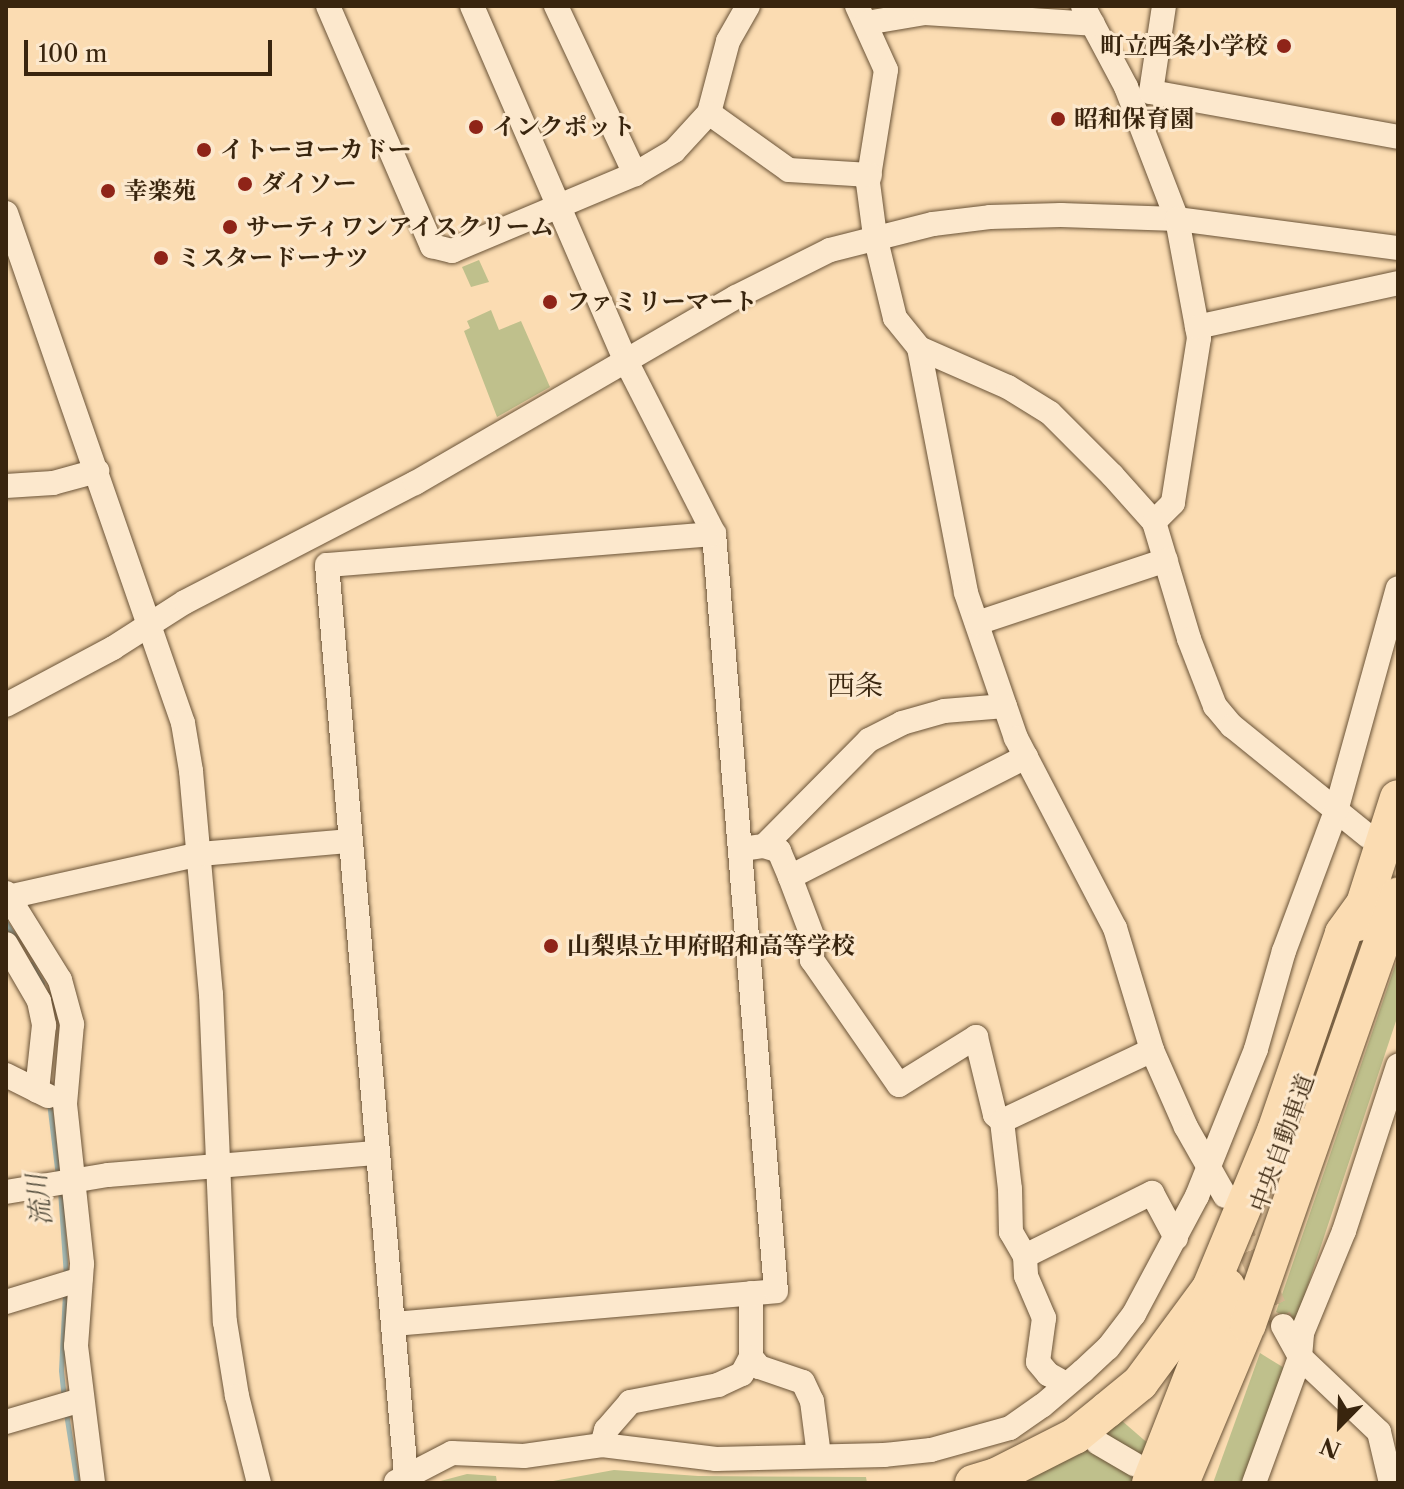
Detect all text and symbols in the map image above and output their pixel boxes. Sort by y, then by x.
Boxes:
scale bar [28,24,276,74]
place label: 町立西条小学校 [1100,32,1268,60]
marker: 町立西条小学校 [1275,37,1293,55]
text: 100 m [38,39,107,68]
place label: 昭和保育園 [1074,105,1194,133]
marker: 昭和保育園 [1049,110,1067,128]
place label: インクポット [492,113,636,141]
marker: インクポット [467,118,485,136]
place label: イトーヨーカドー [220,136,412,164]
marker: イトーヨーカドー [195,141,213,159]
place label: ダイソー [261,170,357,198]
marker: ダイソー [236,175,254,193]
place label: 幸楽苑 [124,177,196,205]
marker: 幸楽苑 [99,182,117,200]
place label: サーティワンアイスクリーム [246,213,558,241]
marker: サーティワンアイスクリーム [221,218,239,236]
place label: ミスタードーナツ [177,244,369,272]
marker: ミスタードーナツ [152,249,170,267]
place label: ファミリーマート [566,288,758,316]
marker: ファミリーマート [541,293,559,311]
district label: 西条 [827,668,883,702]
place label: 山梨県立甲府昭和高等学校 [567,932,855,960]
marker: 山梨県立甲府昭和高等学校 [542,937,560,955]
street label: 中央自動車道 [1244,1070,1320,1216]
water label: 流川 [21,1172,59,1228]
north arrow [1300,1385,1380,1465]
text: N [1316,1431,1345,1464]

